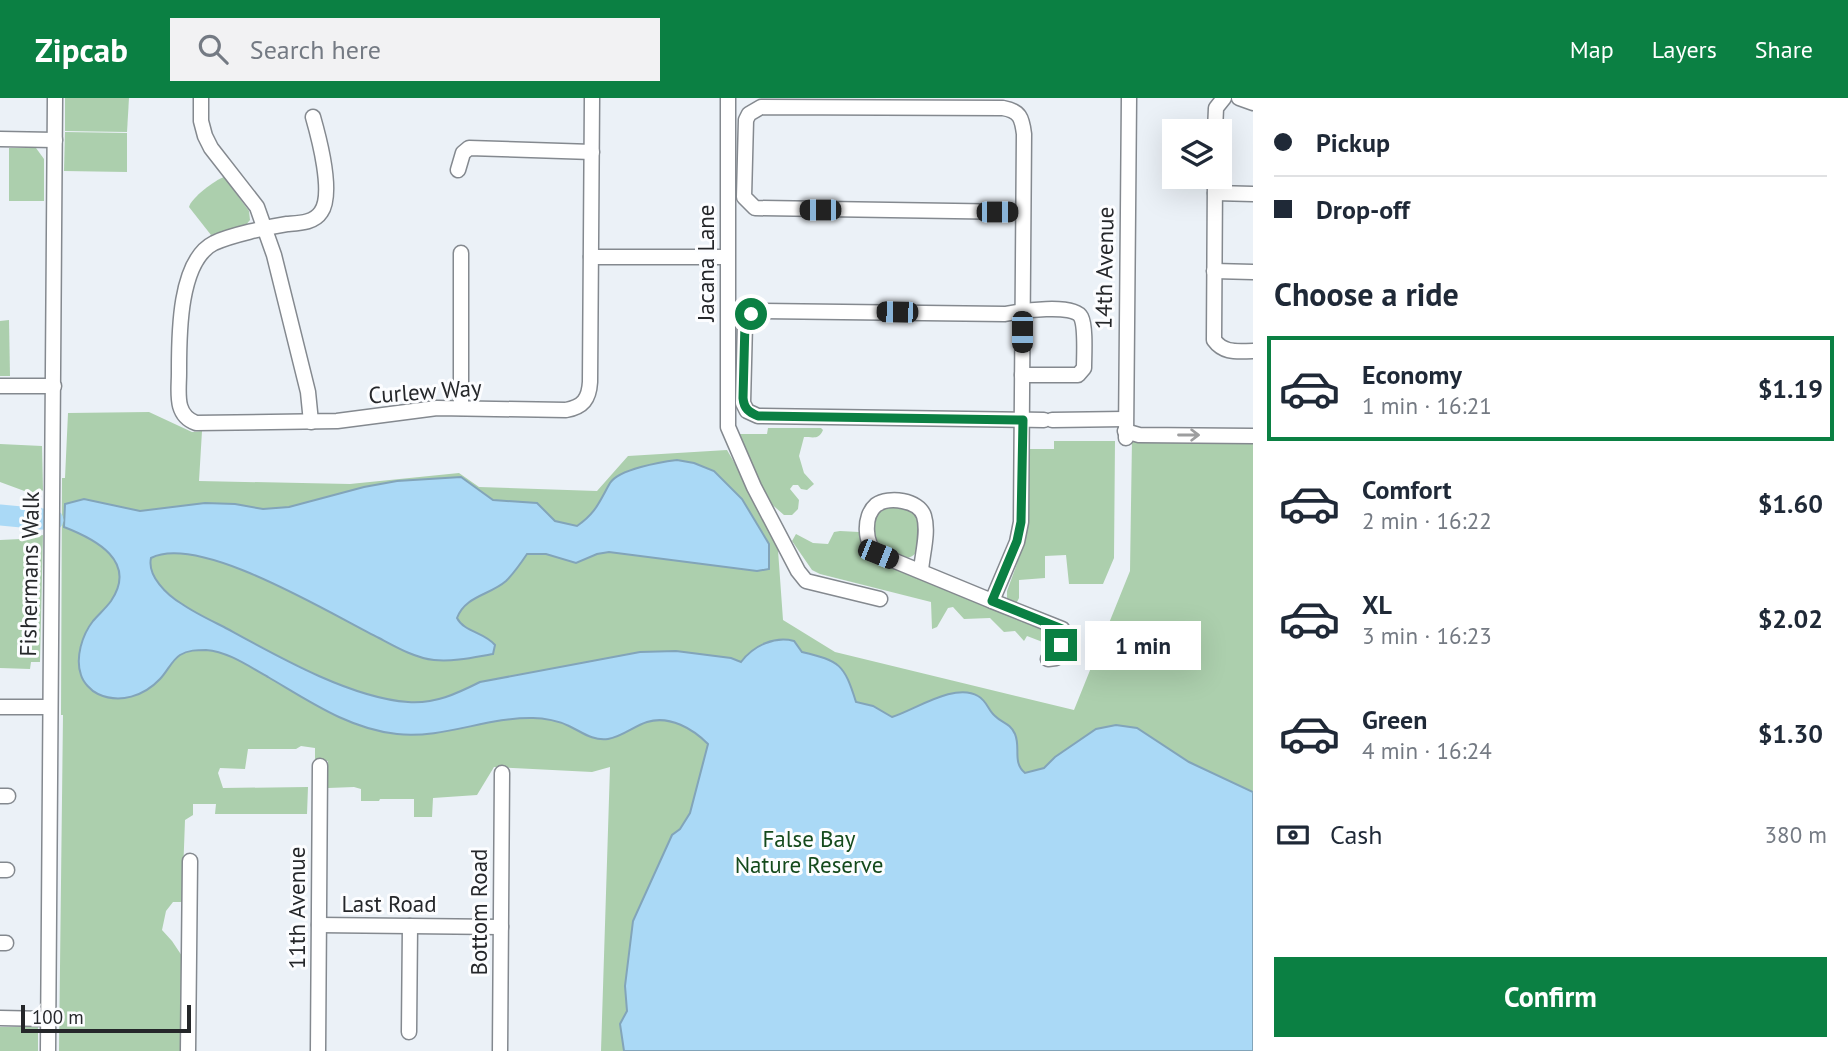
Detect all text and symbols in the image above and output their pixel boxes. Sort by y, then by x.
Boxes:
search box [170,18,660,81]
text: Zipcab [35,28,128,71]
icon: search [194,30,232,68]
text: Search here [250,33,381,66]
text: Map [1570,34,1614,65]
text: Layers [1652,34,1717,65]
text: Share [1755,34,1813,65]
map controls [1162,119,1232,189]
button: layers [1162,119,1232,189]
text: Pickup [1316,126,1390,159]
text: Drop-off [1316,193,1410,226]
car [800,200,842,221]
car [977,202,1019,223]
street label: Jacana Lane [691,204,720,323]
street label: 14th Avenue [1088,206,1120,330]
text: Choose a ride [1274,273,1459,315]
route start [735,298,767,330]
car [876,301,919,323]
car [1012,311,1033,353]
icon: car [1278,357,1341,420]
text: Economy [1362,358,1462,391]
text: $1.19 [1758,372,1823,405]
street label: Curlew Way [367,373,483,409]
text: 1 min · 16:21 [1362,391,1492,420]
one-way arrow [1177,428,1200,442]
icon: car [1278,472,1341,535]
text: Comfort [1362,473,1452,506]
text: $1.60 [1758,487,1823,520]
street label: Fishermans Walk [13,491,45,657]
text: 2 min · 16:22 [1362,506,1492,535]
car [855,536,902,572]
icon: car [1278,587,1341,650]
text: XL [1362,588,1392,621]
text: $2.02 [1758,602,1823,635]
callout: 1 min [1086,620,1201,670]
text: 3 min · 16:23 [1362,621,1492,650]
route end [1045,629,1077,661]
text: 1 min [1115,631,1171,660]
icon: car [1278,702,1341,765]
text: Green [1362,703,1427,736]
text: $1.30 [1758,717,1823,750]
text: 4 min · 16:24 [1362,736,1492,765]
icon: cash [1274,816,1312,854]
text: Cash [1330,818,1382,851]
text: 380 m [1765,820,1827,849]
park label: False Bay Nature Reserve [735,824,883,879]
street label: 11th Avenue [282,847,311,969]
street label: Bottom Road [464,849,493,975]
street label: Last Road [341,889,437,918]
button: Confirm [1274,957,1827,1037]
scale bar [21,1002,191,1034]
text: 100 m [32,1005,84,1029]

